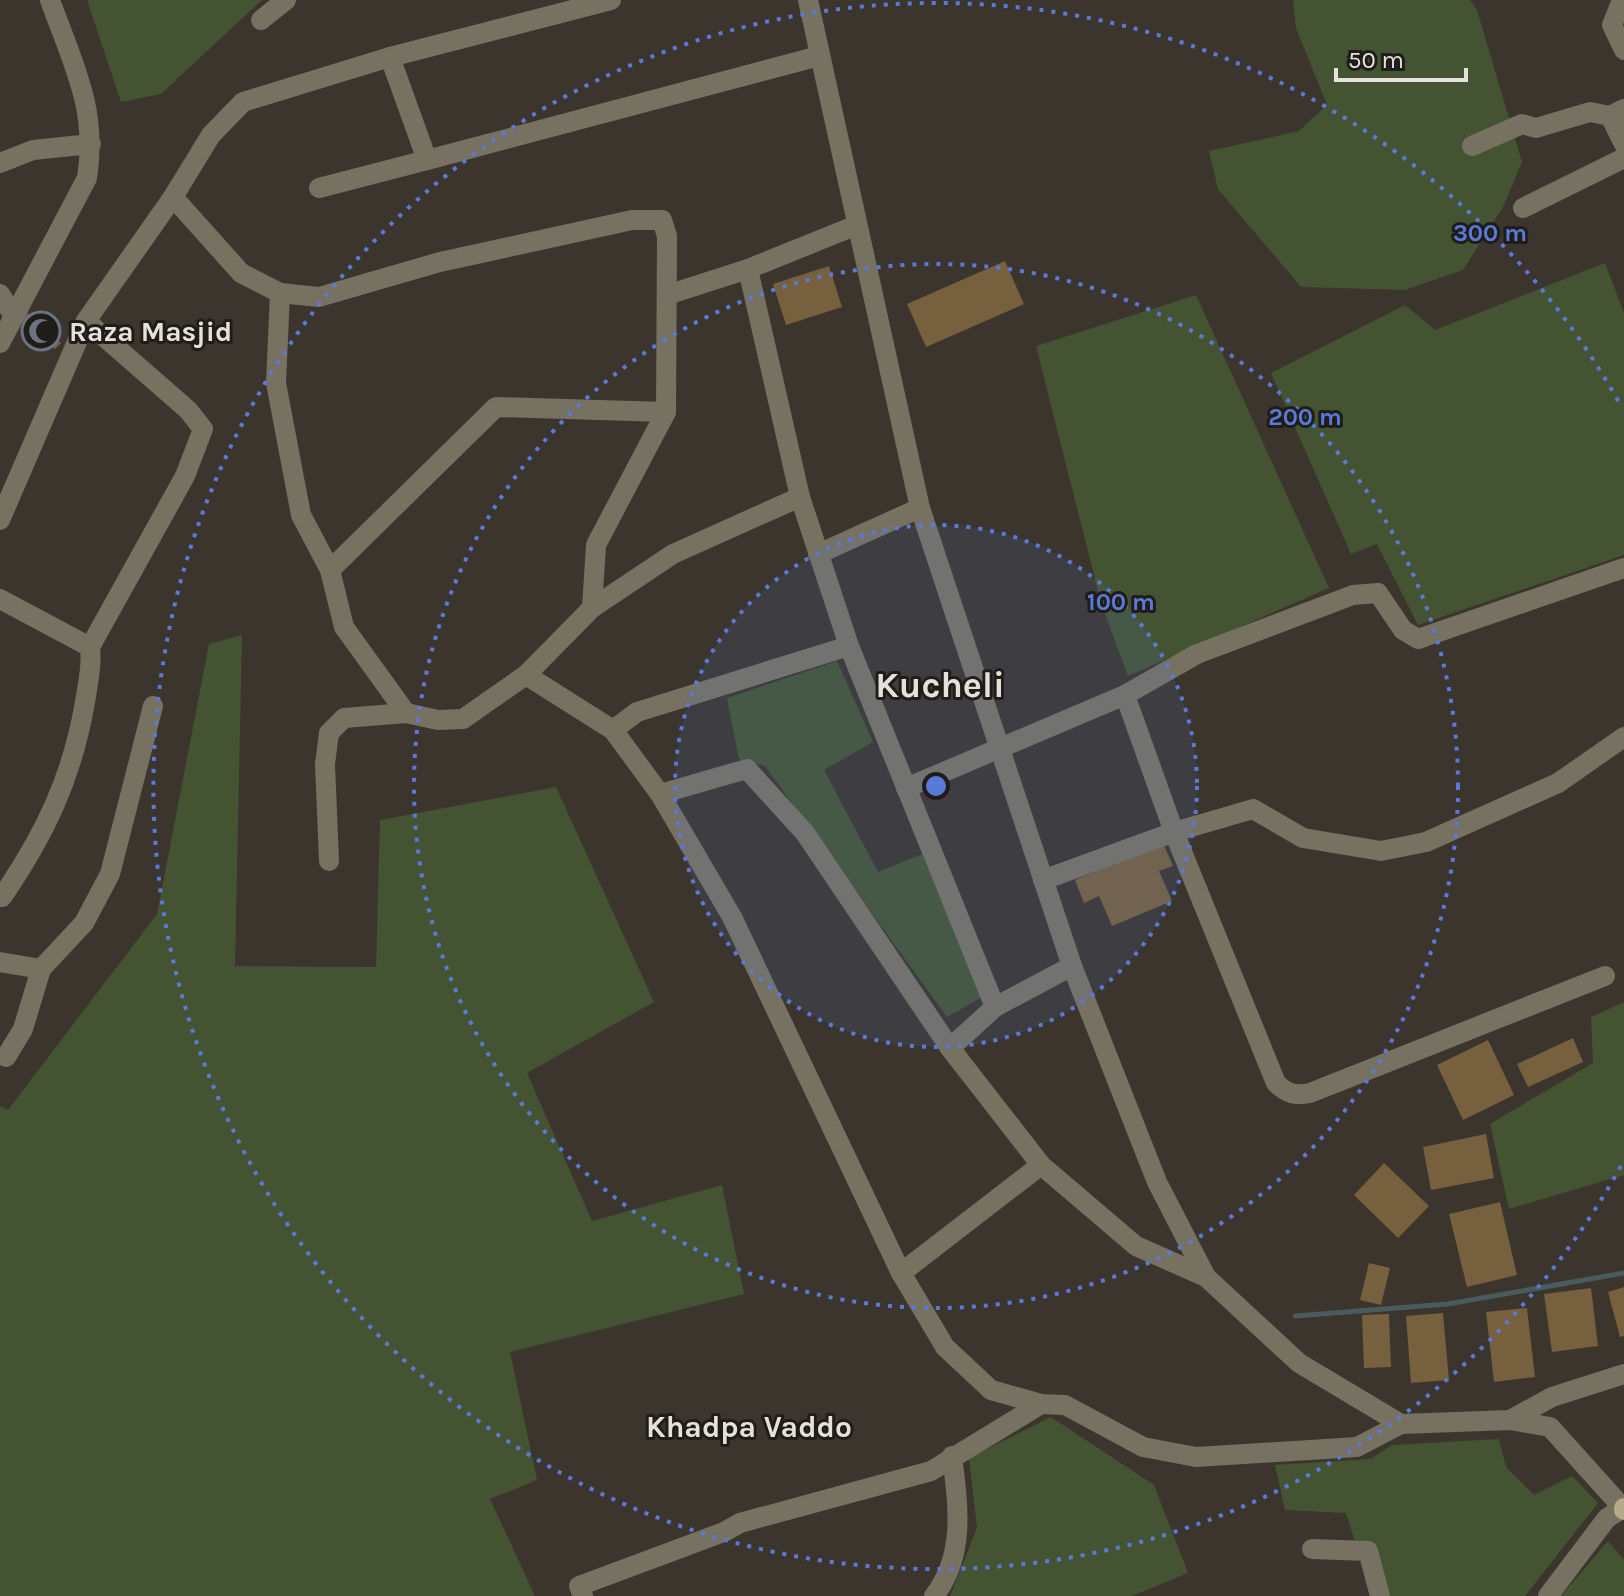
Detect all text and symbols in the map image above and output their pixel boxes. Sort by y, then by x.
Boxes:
scale bar [1336,32,1466,82]
text: 50 m [1348,46,1404,74]
text: 300 m [1453,219,1527,247]
mosque icon: Raza Masjid [20,310,62,352]
place label: Raza Masjid [69,315,232,348]
text: 200 m [1268,403,1342,431]
text: 100 m [1087,588,1155,616]
district label: Kucheli [875,664,1005,706]
centre of rings [922,772,950,800]
district label: Khadpa Vaddo [646,1409,852,1445]

